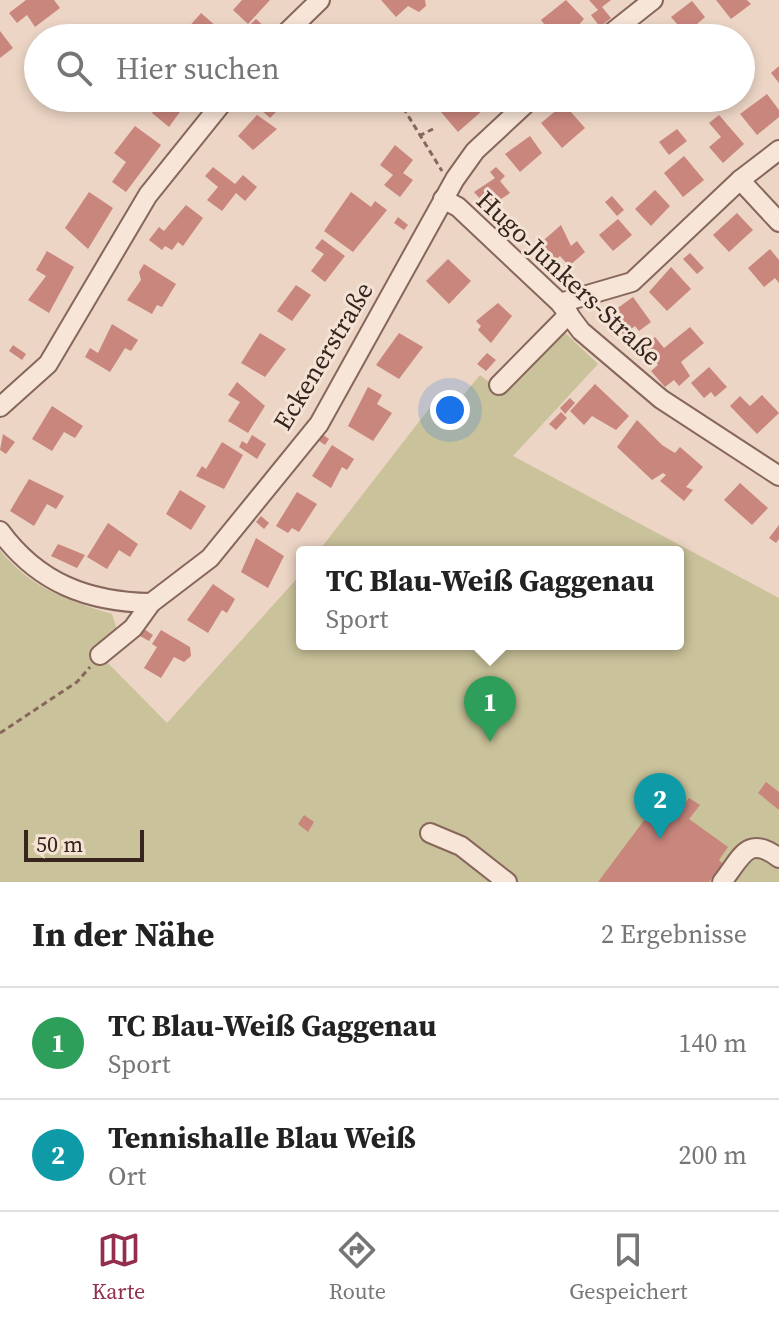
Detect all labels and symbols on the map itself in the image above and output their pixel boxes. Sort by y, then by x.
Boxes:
street label: Hugo-Junkers-Straße [468,183,670,373]
street label: Eckenerstraße [265,275,381,437]
your location [430,390,470,430]
pin: 1 [464,676,516,742]
pin: 2 [634,773,686,839]
scale bar [24,826,144,862]

